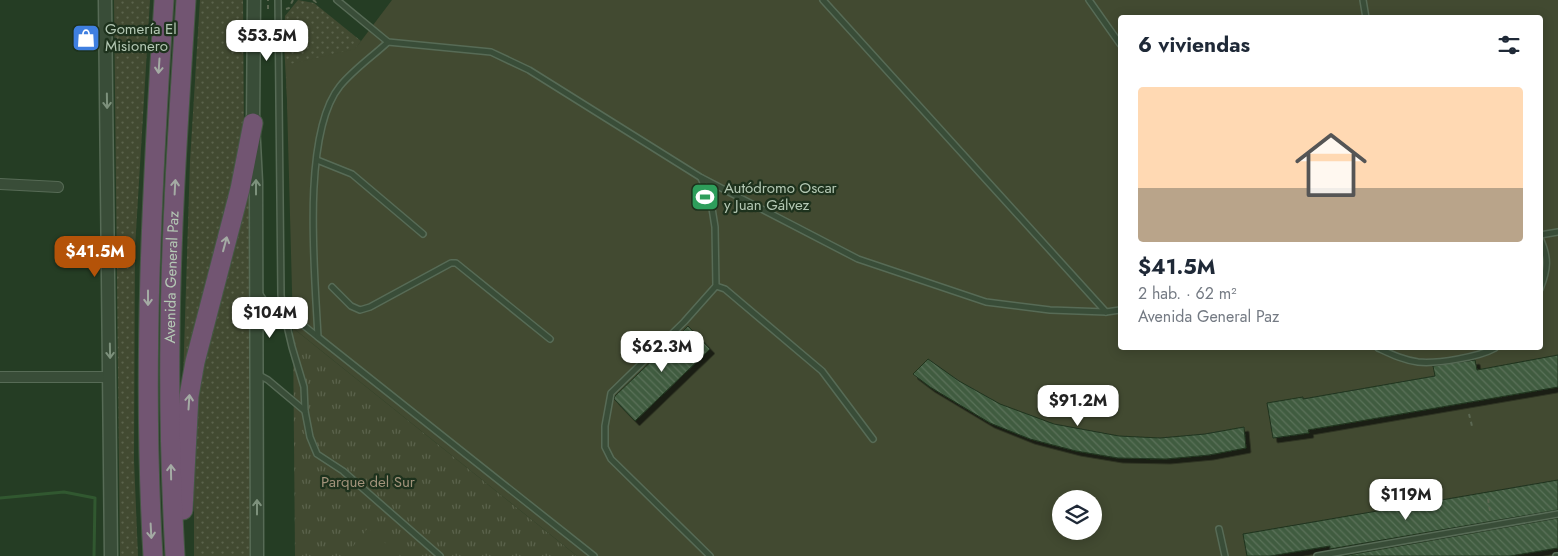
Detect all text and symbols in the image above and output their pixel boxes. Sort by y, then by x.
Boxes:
place label: Gomería El Misionero [105,18,177,57]
pin: $53.5M [226,20,308,62]
shop icon: Gomería El Misionero [71,23,101,53]
text: $53.5M [237,24,297,47]
text: 6 viviendas [1138,30,1250,60]
icon: filters [1495,31,1523,59]
one-way arrow [155,58,164,74]
one-way arrow [102,92,112,109]
icon: home [1286,120,1376,210]
place label: Autódromo Oscar y Juan Gálvez [724,177,838,216]
one-way arrow [170,180,179,196]
one-way arrow [251,180,261,196]
sports icon: Autódromo Oscar y Juan Gálvez [690,182,720,212]
street label: Avenida General Paz [159,210,185,344]
pin: $41.5M [54,236,136,278]
one-way arrow [221,237,231,253]
text: $41.5M [66,240,125,263]
text: $41.5M [1138,252,1215,282]
text: 2 hab. · 62 m² [1138,282,1237,305]
one-way arrow [143,290,153,306]
pin: $104M [235,296,305,339]
text: $104M [243,301,297,324]
text: Avenida General Paz [1138,305,1279,328]
pin: $62.3M [621,330,703,373]
text: $62.3M [632,335,692,358]
one-way arrow [105,342,115,359]
pin: $91.2M [1037,384,1119,427]
text: $91.2M [1049,389,1107,412]
one-way arrow [184,395,193,411]
one-way arrow [166,465,176,481]
park label: Parque del Sur [321,471,416,493]
pin: $119M [1371,478,1441,521]
text: $119M [1380,483,1432,506]
map controls [1052,490,1102,540]
button: layers [1052,490,1102,540]
one-way arrow [252,500,262,516]
one-way arrow [147,523,156,539]

